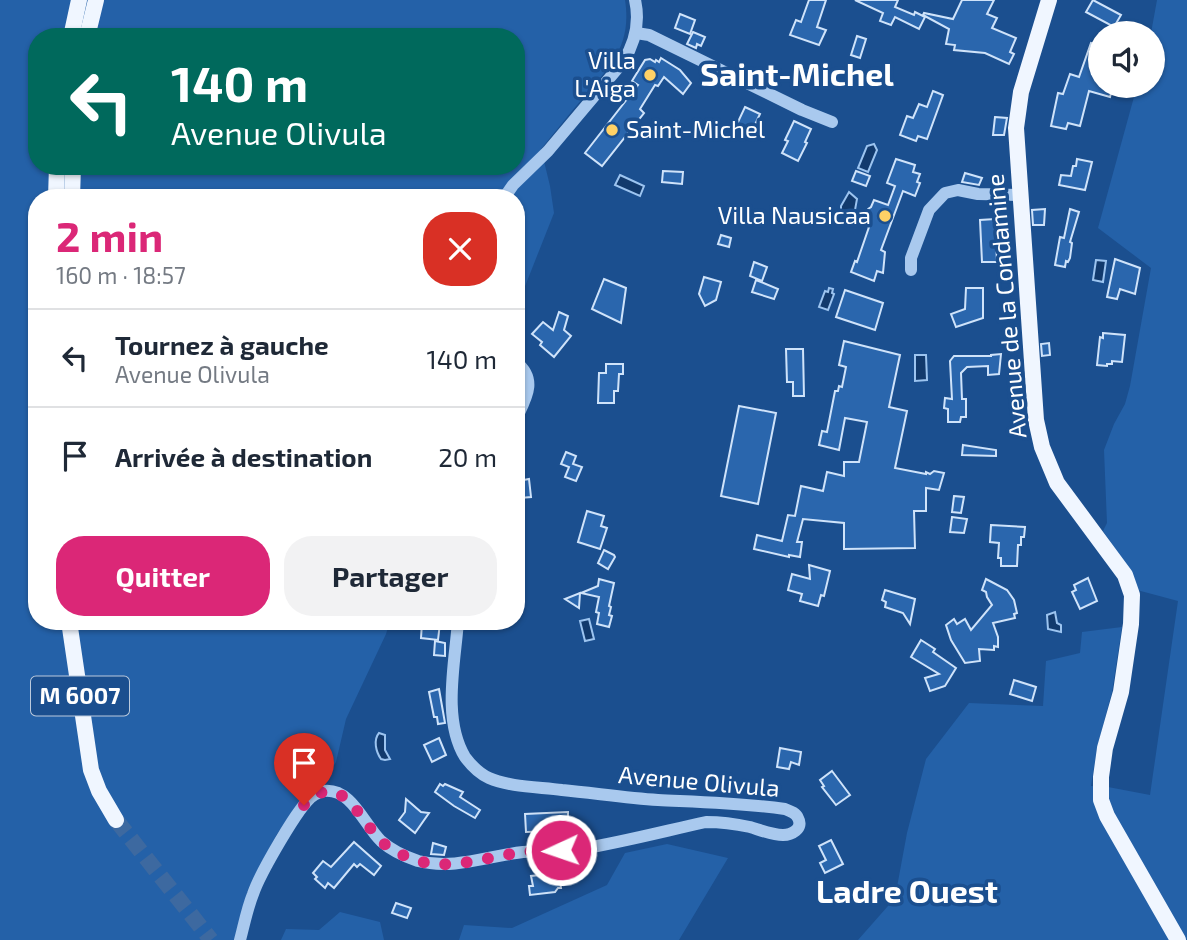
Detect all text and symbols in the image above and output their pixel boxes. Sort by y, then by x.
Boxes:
map controls [1088,21,1165,98]
button: sound [1088,21,1165,98]
place label: Villa L'Aiga [574,45,636,102]
text: 140 m [171,53,308,112]
district label: Saint-Michel [700,54,894,92]
icon: left [56,56,147,147]
marker: Villa L'Aiga [642,67,658,83]
text: Avenue Olivula [171,113,386,151]
place label: Saint-Michel [626,114,765,143]
marker: Saint-Michel [604,122,620,138]
street label: Avenue de la Condamine [979,173,1032,440]
place label: Villa Nausicaa [718,200,871,229]
marker: Villa Nausicaa [877,208,893,224]
text: 2 min [56,210,163,260]
button: close [423,212,497,286]
text: 160 m · 18:57 [56,261,186,289]
text: Tournez à gauche [115,329,329,360]
icon: left [56,339,94,377]
text: 140 m [426,343,497,374]
text: Avenue Olivula [115,360,270,388]
icon: arrive [56,437,94,475]
text: Arrivée à destination [115,441,372,472]
text: 20 m [438,441,497,472]
button: Quitter [56,536,270,616]
button: Partager [284,536,497,616]
road number: M 6007 [31,676,129,716]
pin [274,733,334,805]
icon: arrive [285,744,323,782]
street label: Avenue Olivula [617,759,781,802]
position arrow [524,813,598,887]
district label: Ladre Ouest [816,871,998,909]

